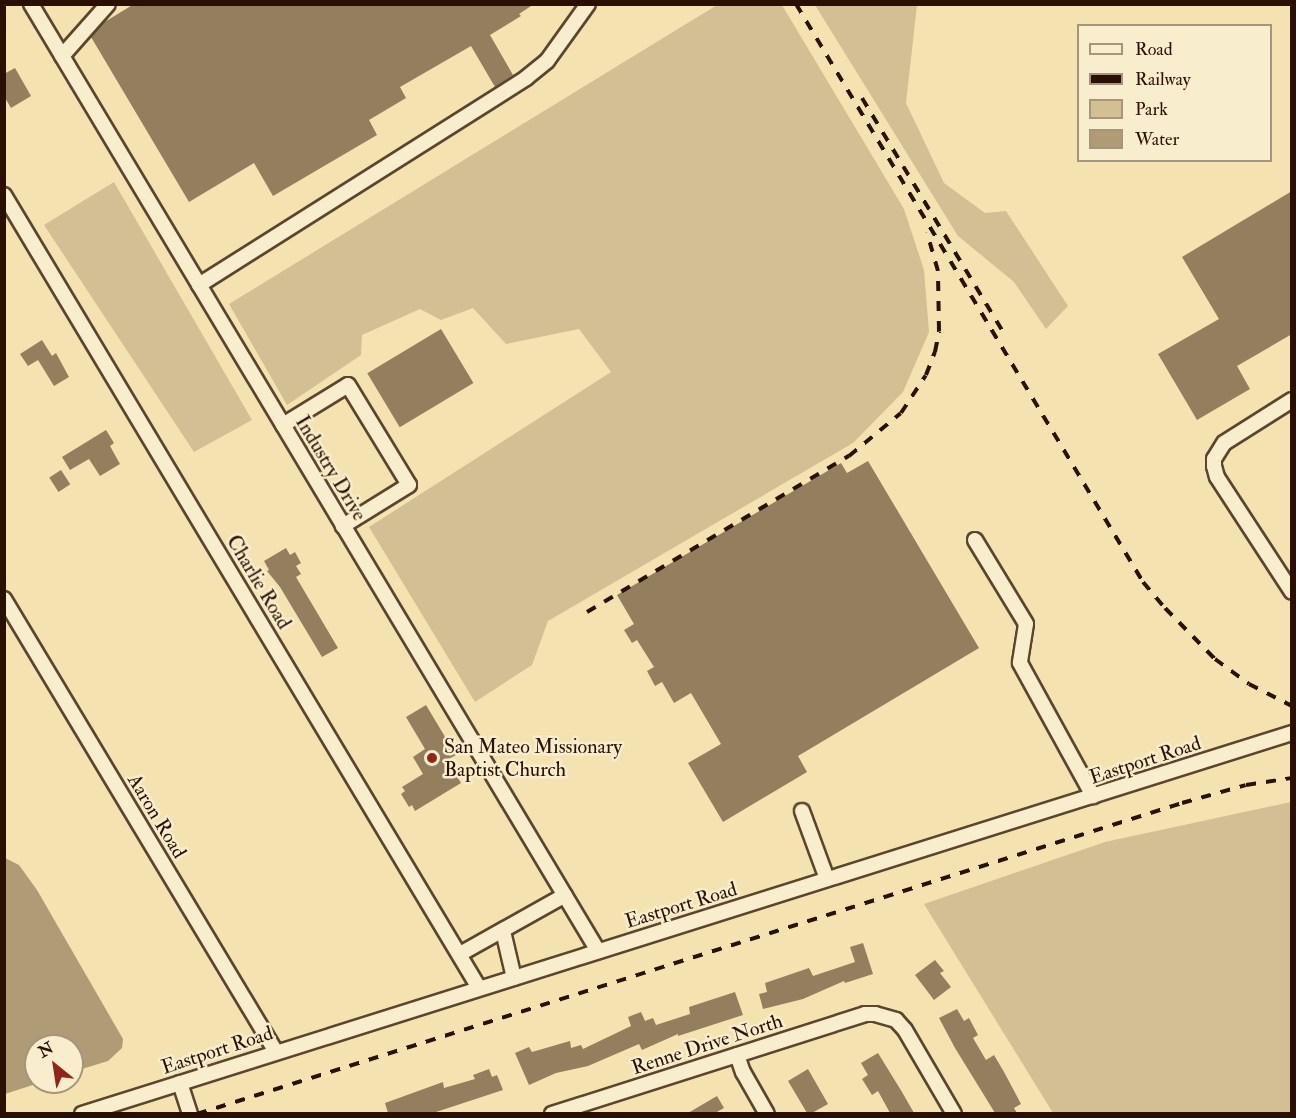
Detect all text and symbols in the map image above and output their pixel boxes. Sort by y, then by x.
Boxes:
legend [1077,24,1272,162]
text: Road [1135,38,1173,61]
text: Railway [1135,68,1191,91]
text: Park [1135,98,1168,121]
text: Water [1135,128,1179,151]
street label: Industry Drive [290,411,372,525]
street label: Charlie Road [222,531,296,633]
street label: Eastport Road [1086,731,1204,789]
place label: San Mateo Missionary Baptist Church [444,734,622,781]
marker: San Mateo Missionary Baptist Church [425,751,439,765]
street label: Aaron Road [122,769,192,863]
street label: Eastport Road [622,877,740,933]
street label: Renne Drive North [629,1008,785,1080]
street label: Eastport Road [158,1021,276,1079]
north arrow [24,1034,84,1094]
text: N [35,1038,57,1062]

